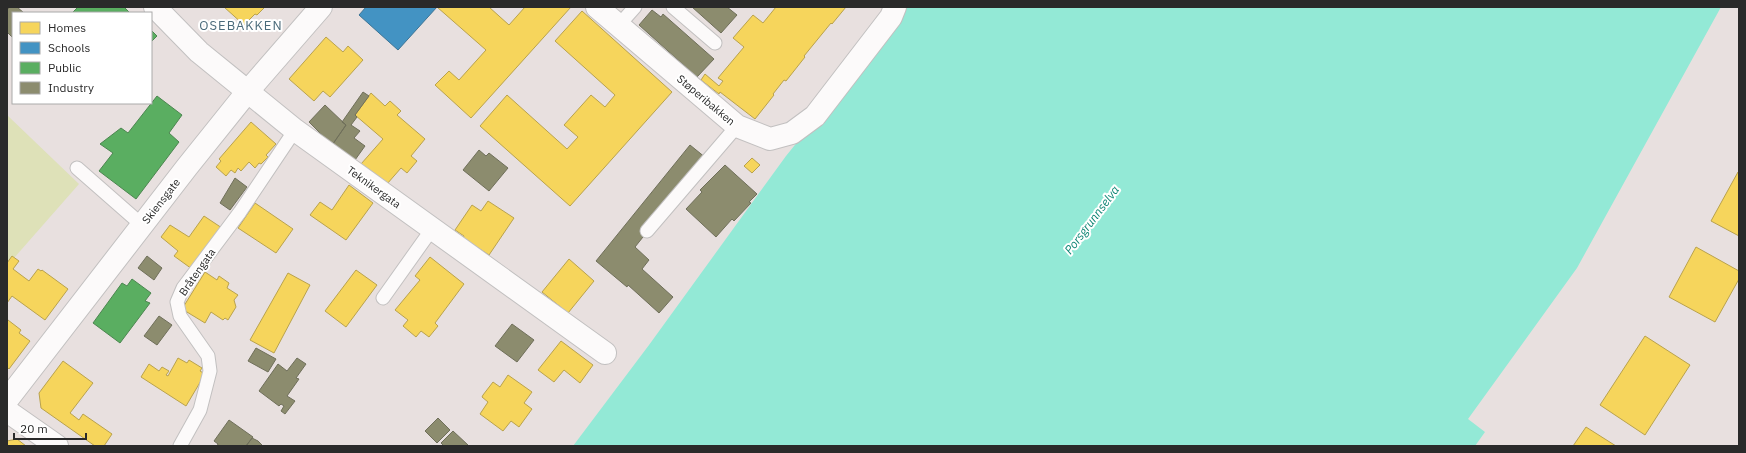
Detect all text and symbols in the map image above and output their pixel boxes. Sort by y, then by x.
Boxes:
legend [12,12,152,104]
district label: OSEBAKKEN [199,17,283,34]
text: Homes [48,20,86,35]
text: Schools [48,40,91,55]
text: Public [48,60,81,75]
street label: Støperibakken [674,72,738,128]
text: Industry [48,80,94,95]
street label: Teknikergata [344,163,404,211]
street label: Skiensgate [139,175,183,227]
water label: Porsgrunnselva [1061,183,1122,257]
street label: Bråtengata [176,246,218,298]
scale bar [14,415,86,441]
text: 20 m [20,421,48,436]

